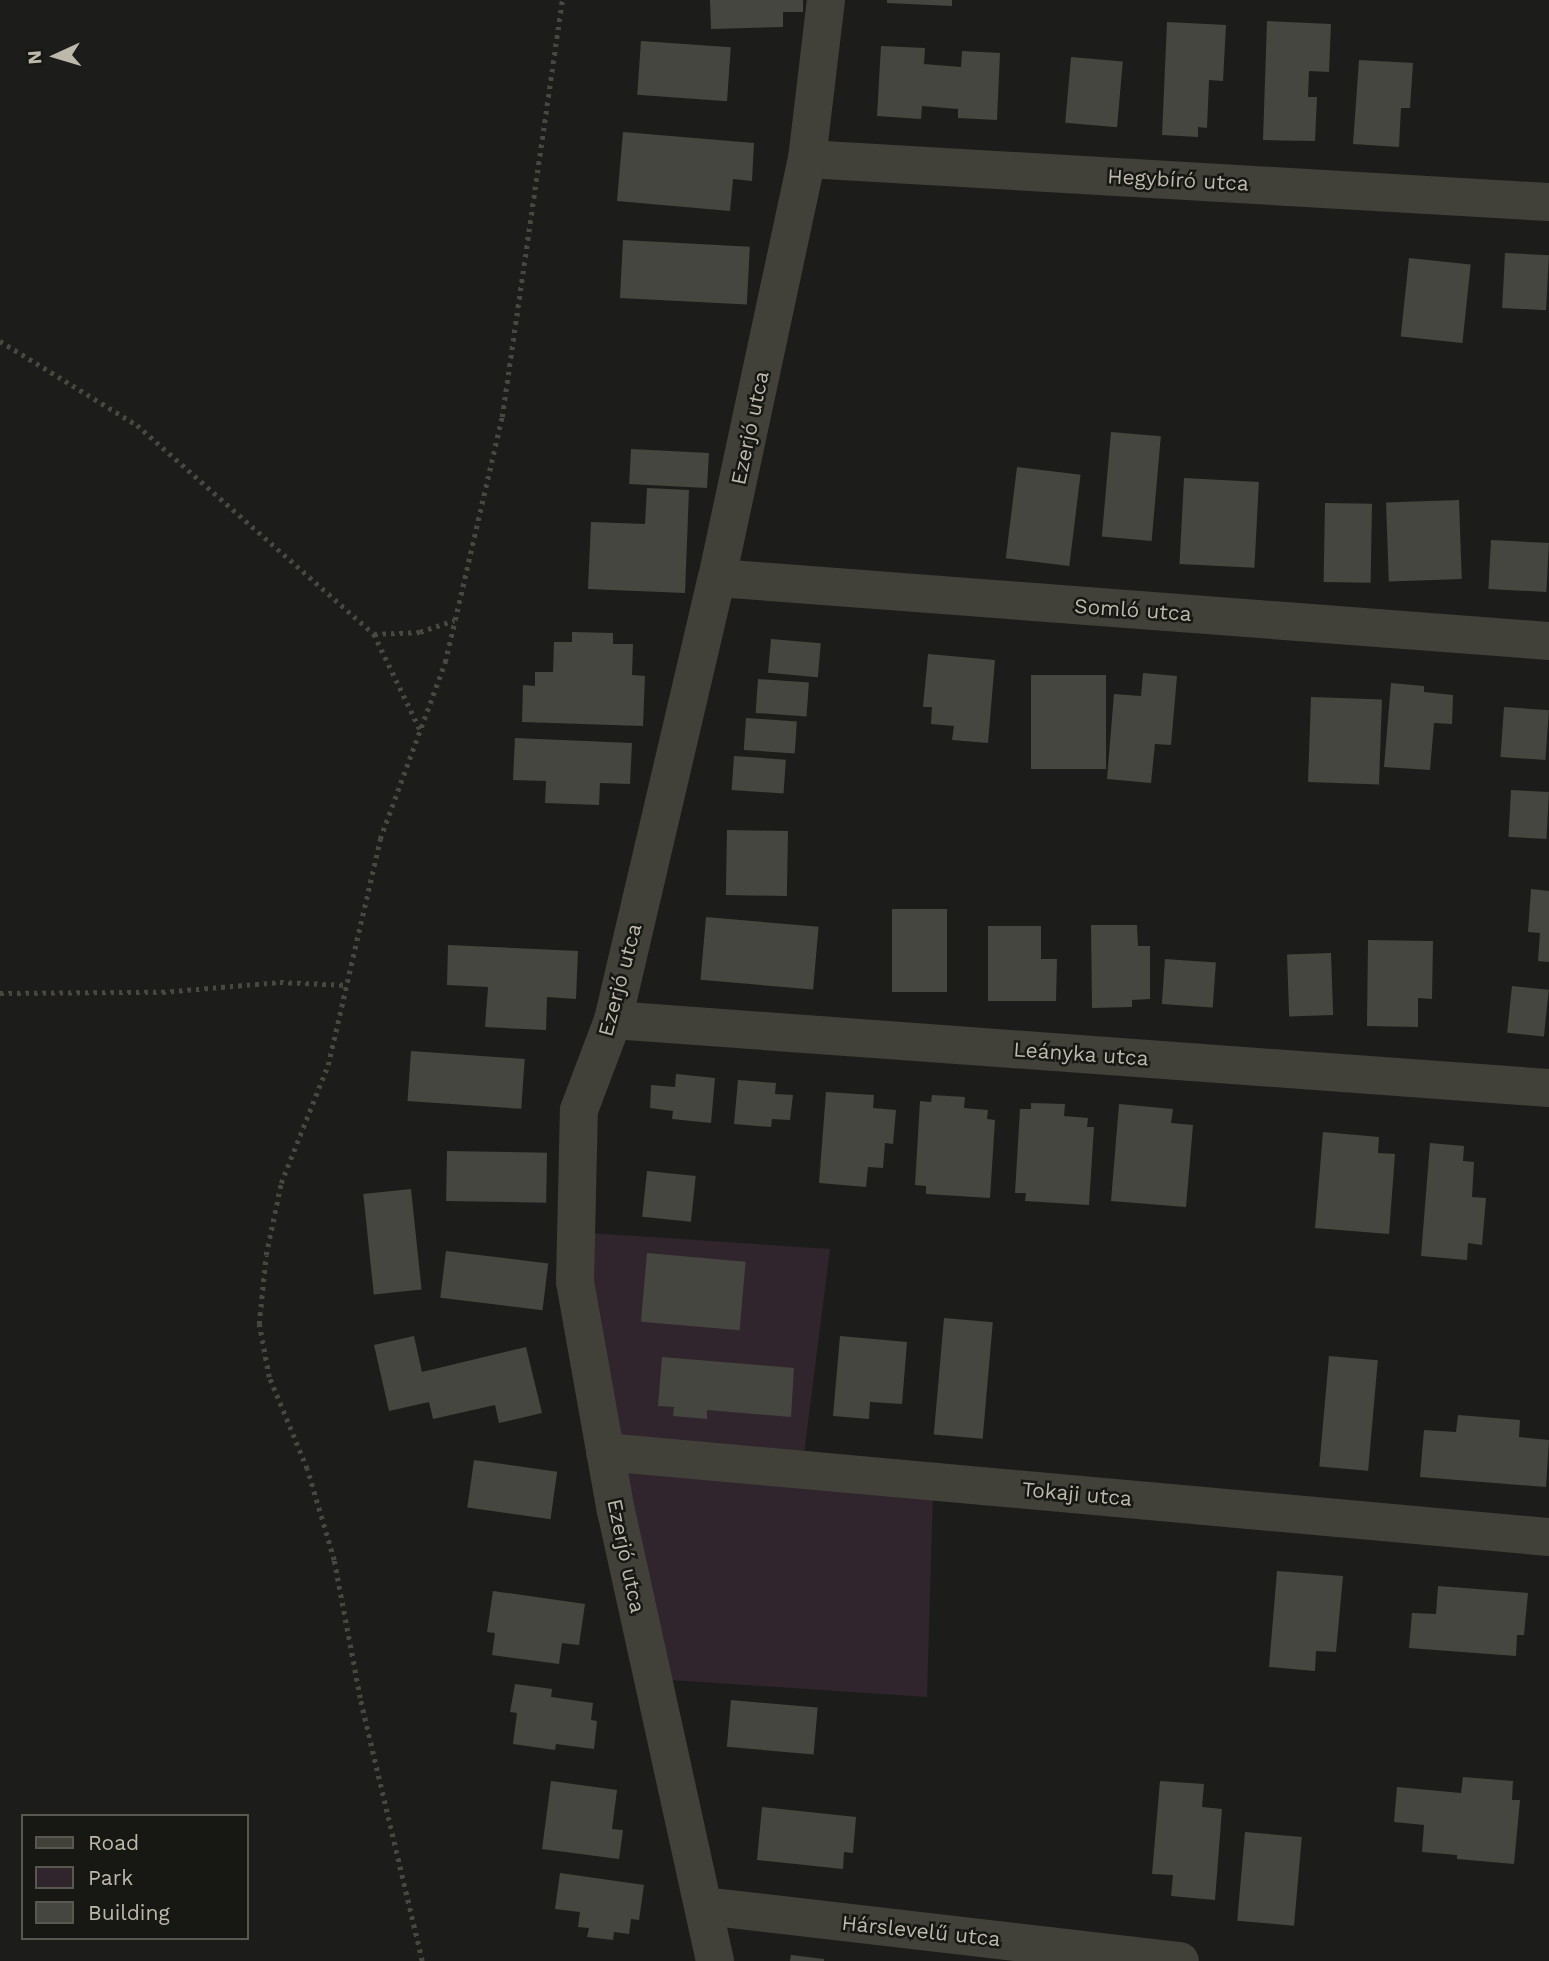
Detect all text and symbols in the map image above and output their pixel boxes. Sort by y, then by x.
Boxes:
north arrow [21,21,91,91]
text: N [23,50,47,65]
street label: Hegybíró utca [1107,164,1249,196]
street label: Ezerjó utca [726,369,774,487]
street label: Somló utca [1073,593,1193,627]
street label: Ezerjó utca [593,921,647,1039]
street label: Leányka utca [1012,1037,1150,1071]
street label: Tokaji utca [1021,1477,1133,1511]
street label: Ezerjó utca [602,1497,650,1615]
legend [21,1814,248,1940]
text: Road [88,1830,139,1855]
text: Park [88,1865,133,1890]
text: Building [88,1900,170,1925]
street label: Hárslevelű utca [840,1910,1002,1952]

